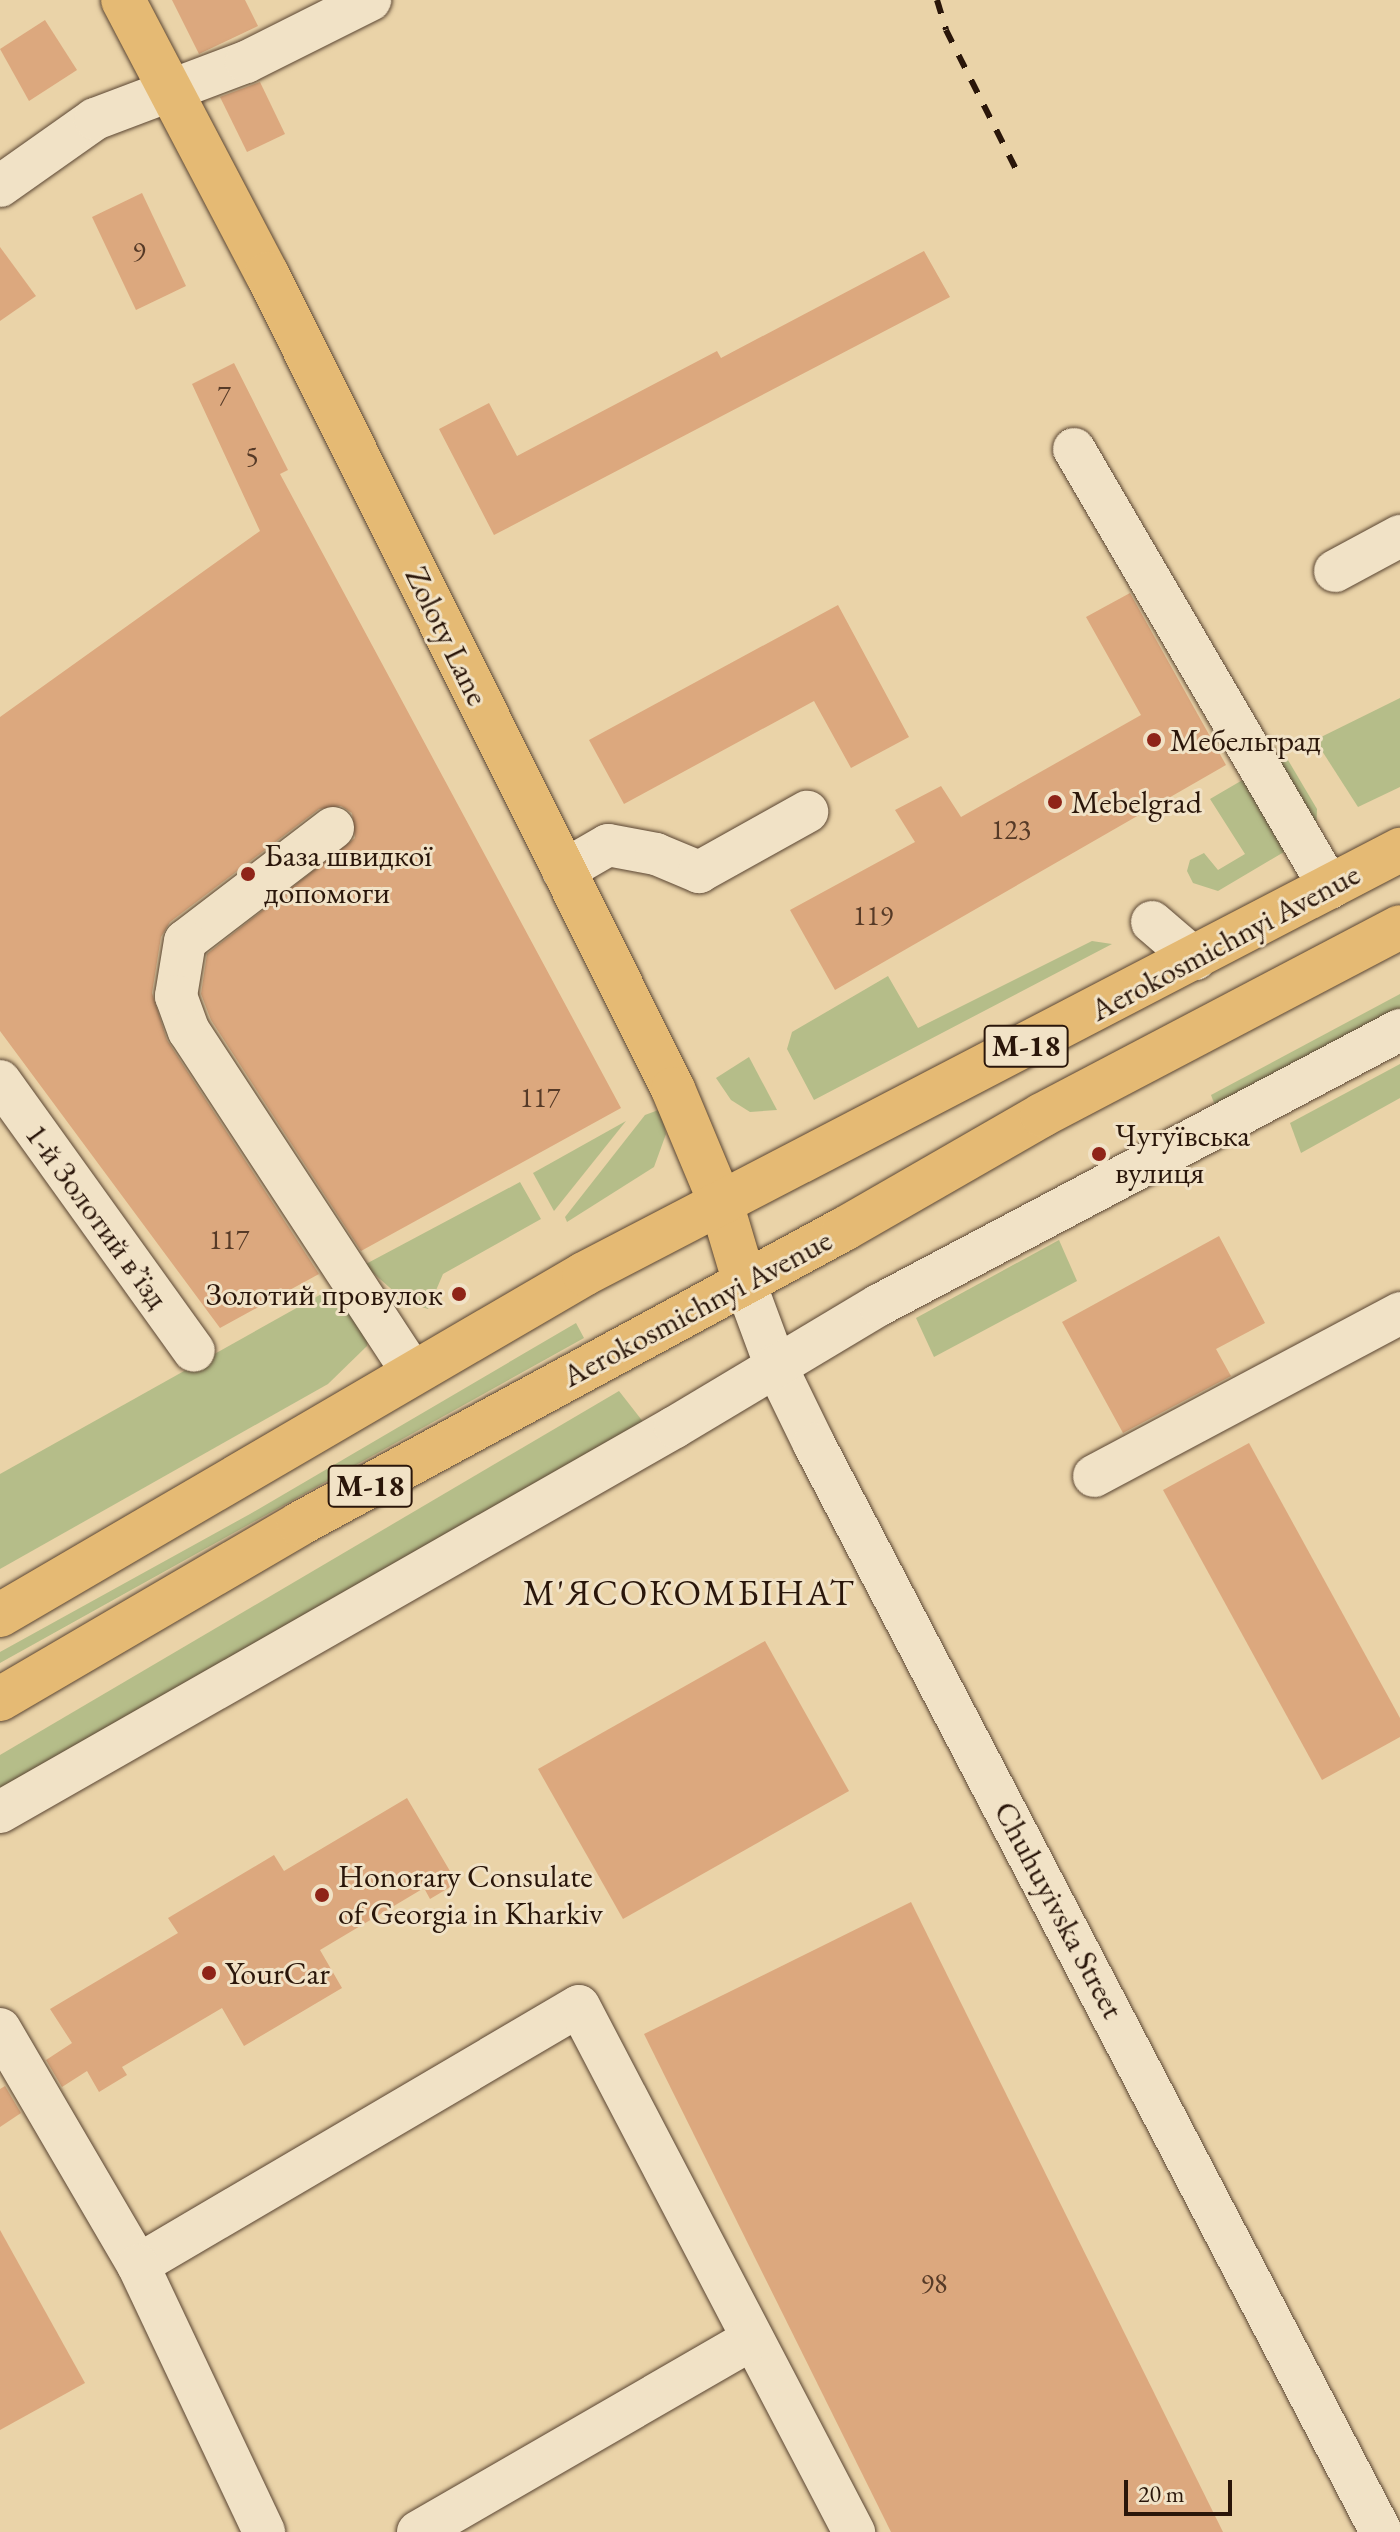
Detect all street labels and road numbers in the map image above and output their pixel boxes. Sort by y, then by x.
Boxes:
street label: Zoloty Lane [397,560,497,712]
street label: Aerokosmichnyi Avenue [1084,855,1366,1029]
road number: М-18 [982,1020,1070,1072]
street label: 1-й Золотий в’їзд [17,1116,177,1316]
street label: Aerokosmichnyi Avenue [556,1221,838,1395]
road number: М-18 [326,1460,414,1512]
street label: Chuhuyivska Street [986,1795,1132,2025]

